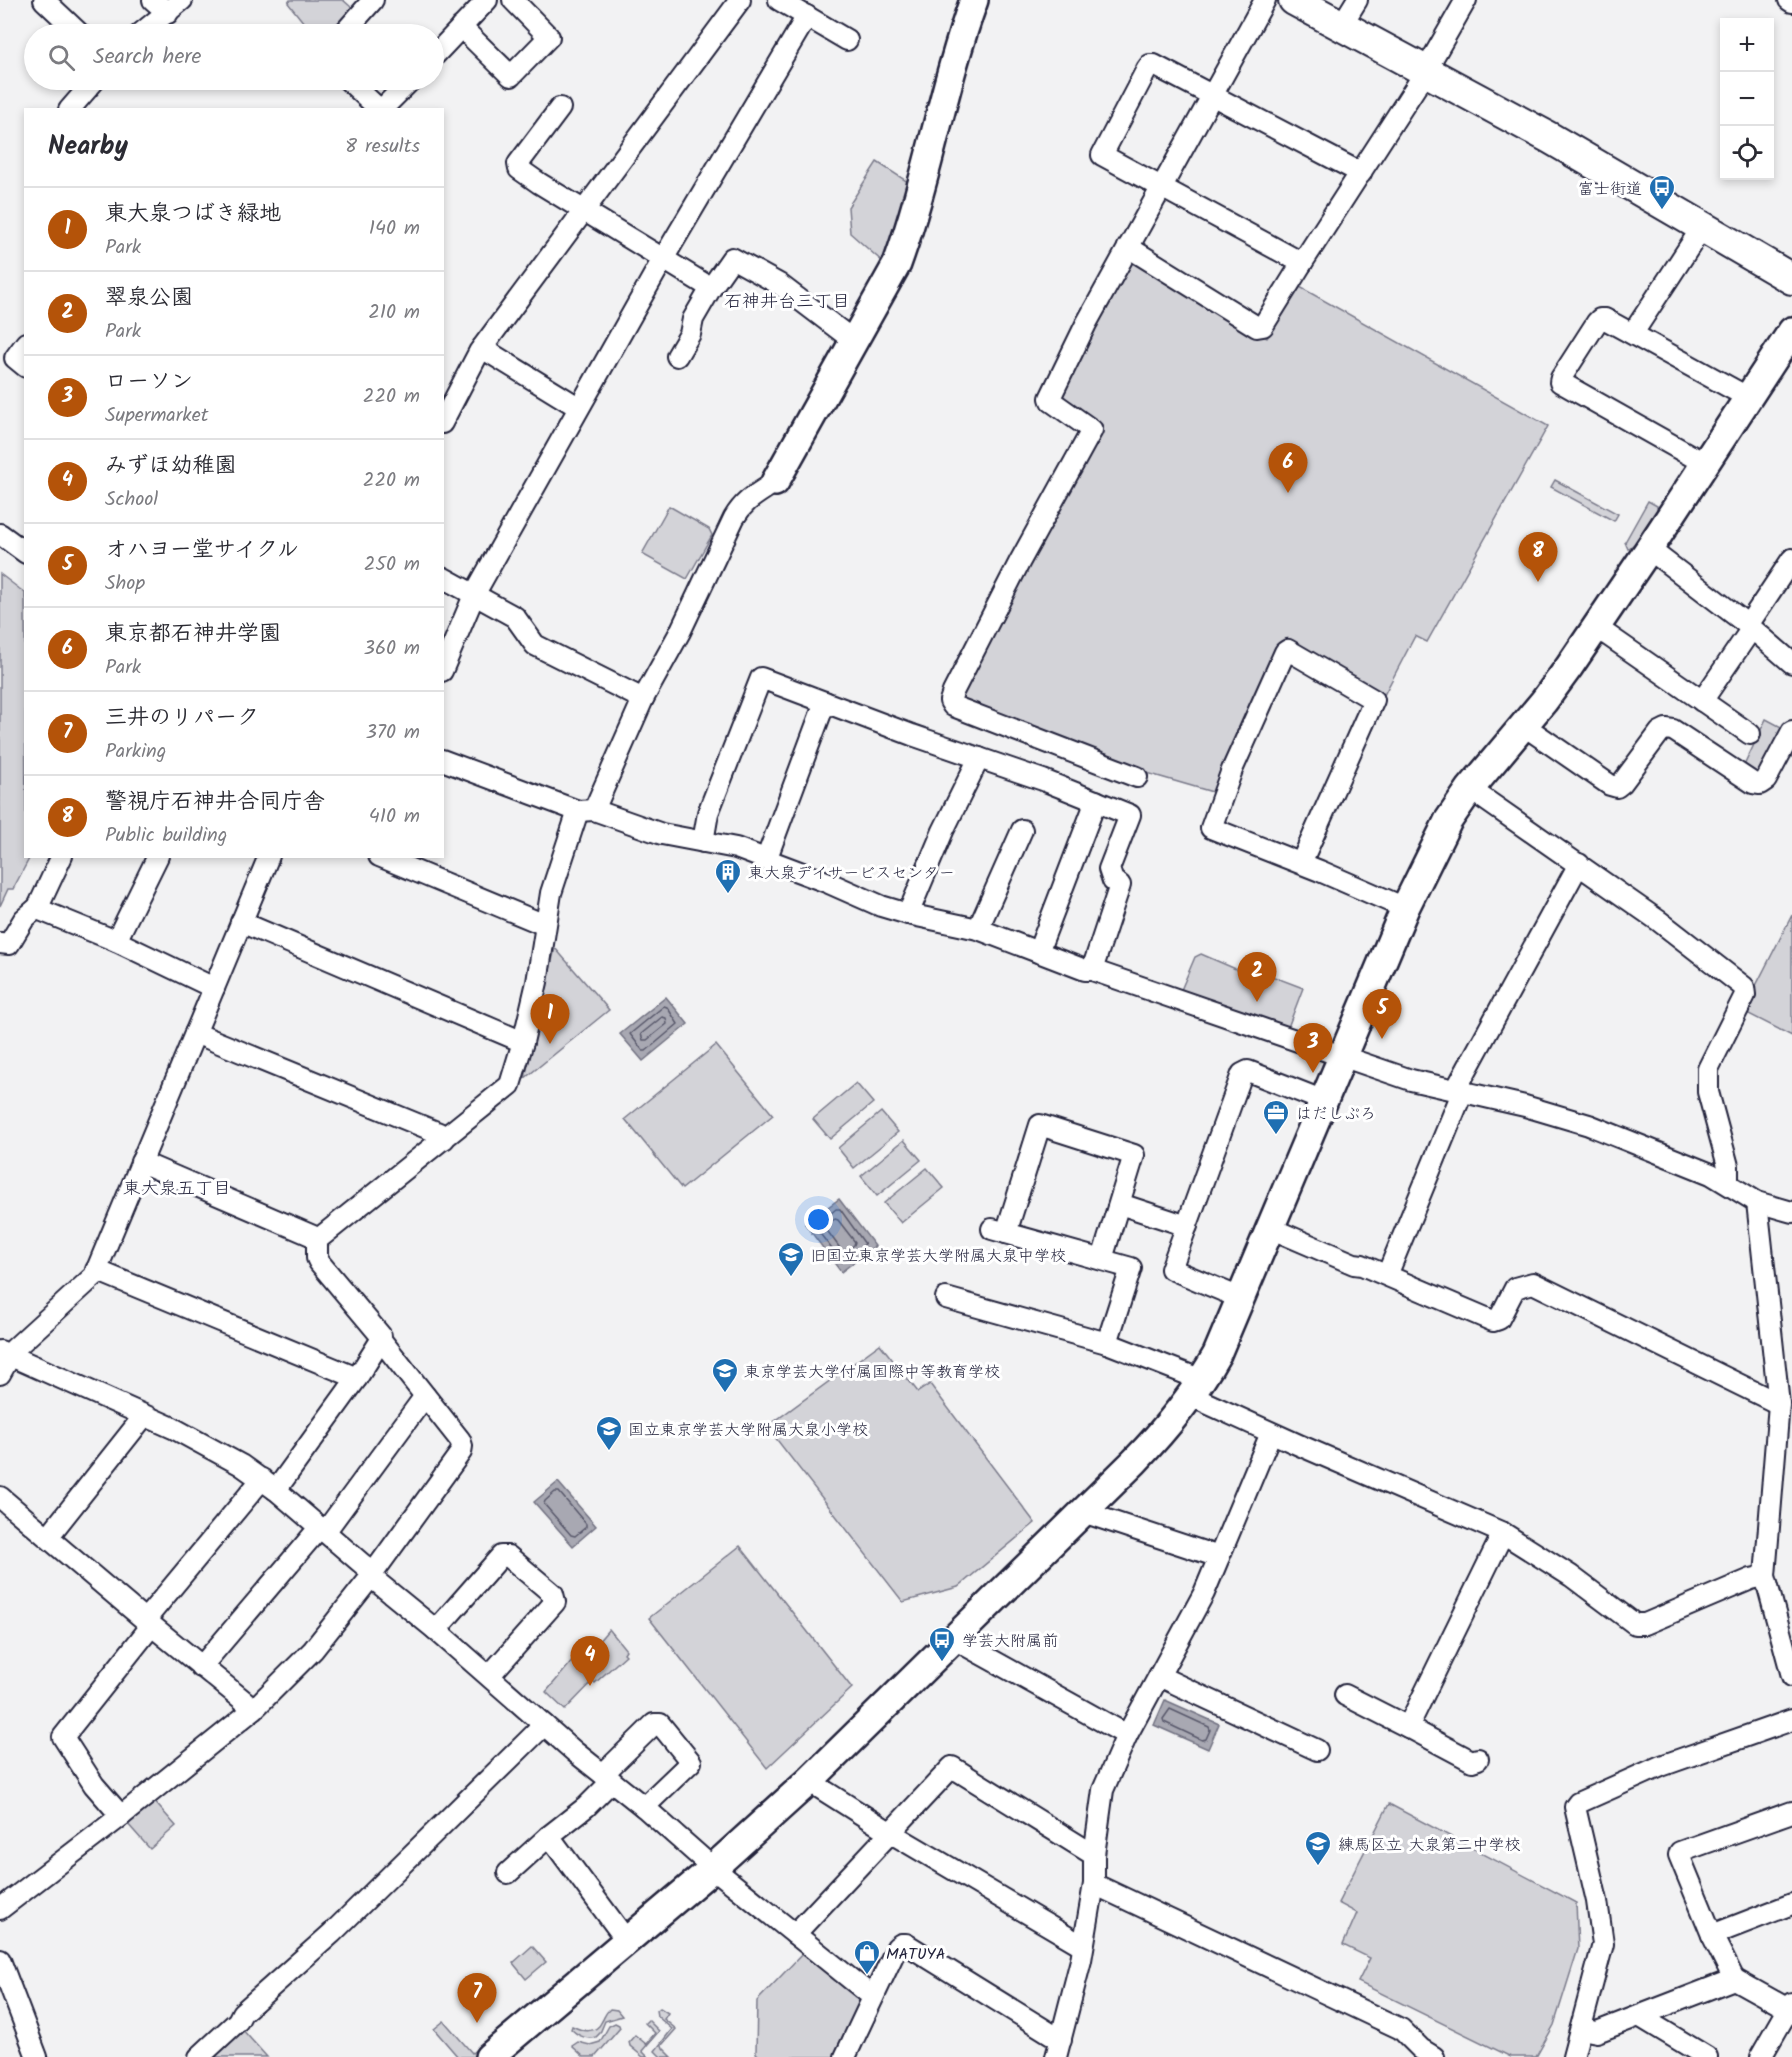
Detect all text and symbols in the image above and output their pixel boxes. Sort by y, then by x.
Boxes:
map controls [1720,18,1774,180]
button: + [1720,18,1774,72]
search box [24,24,444,90]
text: Search here [93,40,201,75]
icon: search [45,41,78,74]
button: − [1720,72,1774,126]
text: Nearby [48,126,128,168]
button: locate [1720,126,1774,180]
text: 8 results [345,131,420,163]
bus stop icon: 富士街道 [1647,173,1677,211]
place label: 富士街道 [1578,177,1642,202]
text: 東大泉つばき緑地 [105,197,281,232]
text: 1 [64,213,71,245]
text: 140 m [369,213,420,245]
text: Park [105,232,141,264]
text: 翠泉公園 [105,281,193,316]
district label: 石神井台三丁目 [724,288,850,317]
text: 2 [62,297,73,329]
text: 210 m [368,297,420,329]
text: Park [105,316,141,348]
text: ローソン [105,365,193,400]
text: 3 [62,381,73,413]
text: 220 m [363,381,420,413]
text: Supermarket [105,400,208,432]
pin: 6 [1268,444,1308,493]
text: みずほ幼稚園 [105,449,237,484]
text: 4 [62,465,73,497]
text: 220 m [363,465,420,497]
text: School [105,484,158,516]
pin: 8 [1518,532,1558,582]
text: オハヨー堂サイクル [105,533,299,568]
text: 5 [62,549,73,581]
text: 250 m [364,549,420,581]
text: Shop [105,568,145,600]
text: 東京都石神井学園 [105,617,281,652]
text: 6 [62,633,73,665]
text: 360 m [364,633,420,665]
text: Park [105,652,141,684]
text: 三井のリパーク [105,701,259,736]
text: 7 [63,717,72,749]
text: 370 m [365,717,420,749]
text: Parking [105,736,166,768]
text: 警視庁石神井合同庁舎 [105,785,325,820]
text: 8 [62,801,73,833]
text: 410 m [369,801,420,833]
text: Public building [105,820,227,852]
building icon: 東大泉デイサービスセンター [713,857,743,895]
place label: 東大泉デイサービスセンター [748,861,955,886]
pin: 2 [1238,952,1276,1002]
pin: 5 [1362,990,1402,1039]
pin: 1 [530,994,570,1044]
pin: 3 [1294,1024,1332,1073]
office icon: はだしぷろ [1261,1098,1291,1136]
place label: はだしぷろ [1296,1102,1376,1127]
district label: 東大泉五丁目 [123,1175,231,1204]
your location [804,1205,833,1234]
school or university icon: 旧国立東京学芸大学附属大泉中学校 [776,1240,806,1278]
place label: 旧国立東京学芸大学附属大泉中学校 [810,1244,1066,1269]
school or university icon: 東京学芸大学付属国際中等教育学校 [710,1356,740,1394]
place label: 東京学芸大学付属国際中等教育学校 [744,1360,1000,1385]
school or university icon: 国立東京学芸大学附属大泉小学校 [594,1414,624,1452]
place label: 国立東京学芸大学附属大泉小学校 [628,1418,868,1443]
bus stop icon: 学芸大附属前 [927,1625,957,1663]
place label: 学芸大附属前 [962,1629,1058,1654]
pin: 4 [570,1636,610,1686]
school or university icon: 練馬区立 大泉第二中学校 [1303,1829,1333,1867]
place label: 練馬区立 大泉第二中学校 [1338,1833,1520,1858]
shop icon: MATUYA [852,1938,882,1976]
place label: MATUYA [886,1942,946,1967]
pin: 7 [458,1974,496,2023]

